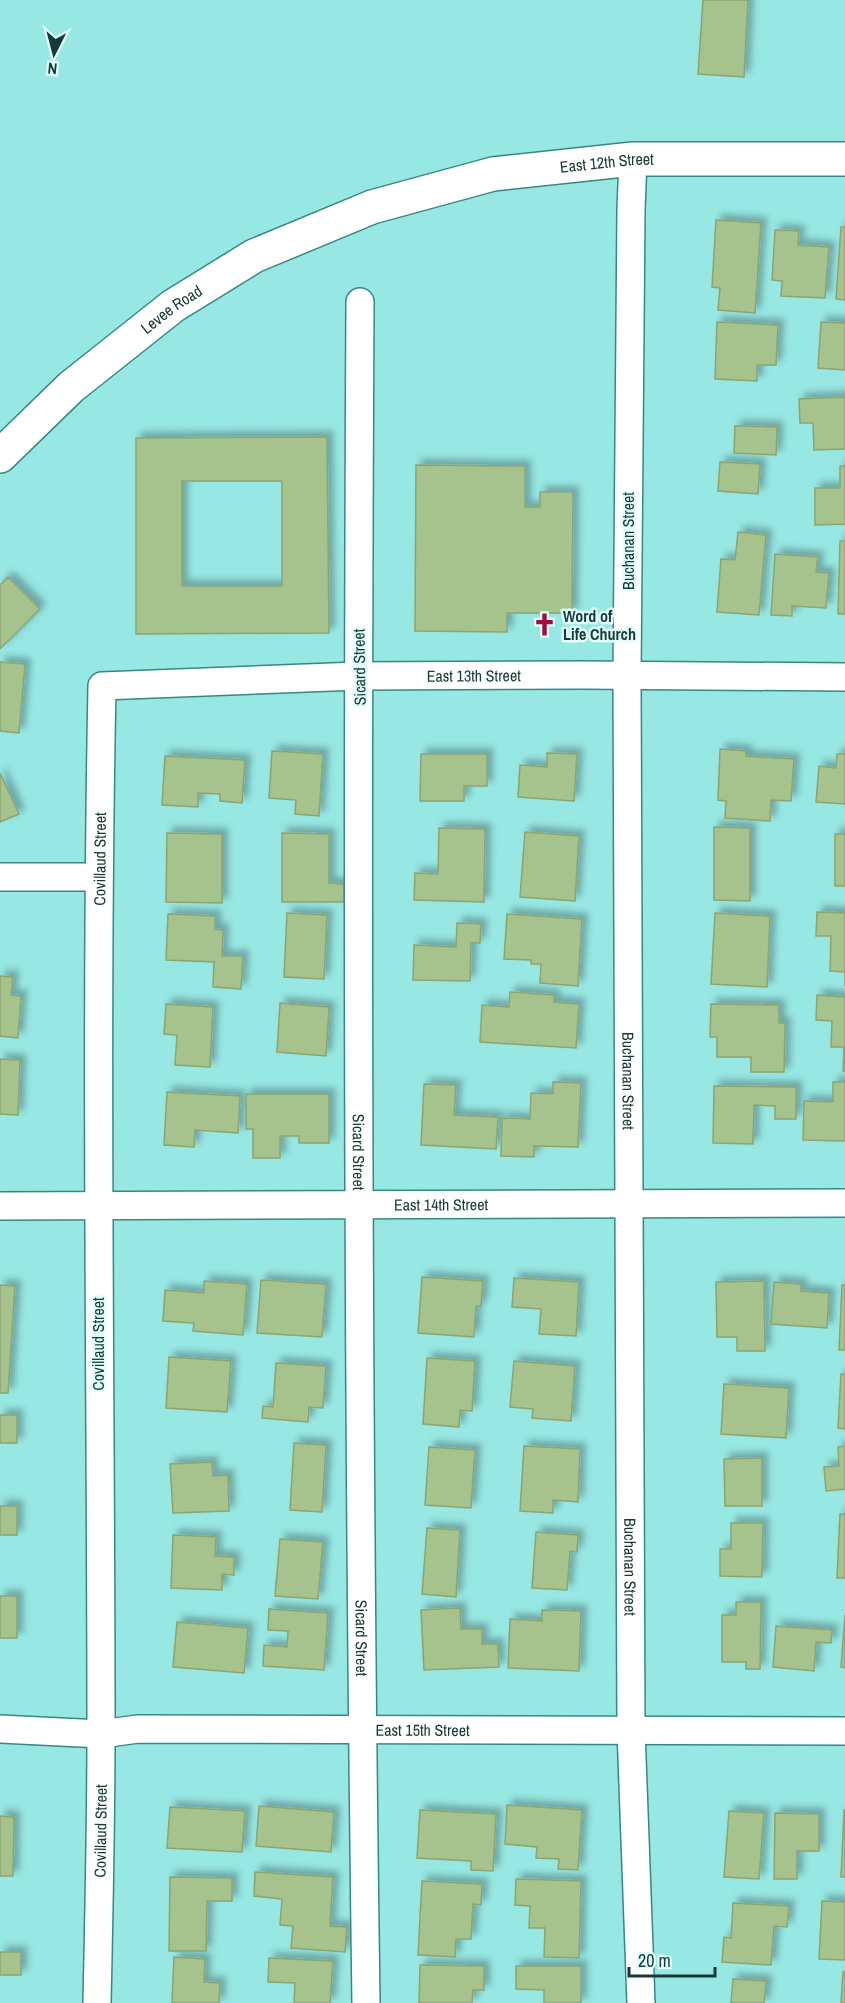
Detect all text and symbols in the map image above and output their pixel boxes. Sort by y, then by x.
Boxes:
north arrow [24,24,84,84]
text: N [47,57,58,80]
street label: East 12th Street [559,148,654,178]
street label: Levee Road [136,280,206,339]
street label: Buchanan Street [617,492,639,590]
place label: Word of Life Church [563,605,636,645]
church icon: Word of Life Church [532,612,558,638]
street label: Sicard Street [347,628,371,705]
street label: East 13th Street [427,664,521,687]
street label: Covillaud Street [88,812,111,906]
street label: Buchanan Street [617,1032,640,1130]
street label: Sicard Street [348,1114,370,1191]
street label: East 14th Street [394,1193,488,1216]
street label: Covillaud Street [87,1297,109,1391]
street label: Buchanan Street [619,1518,642,1616]
street label: Sicard Street [350,1600,373,1677]
street label: East 15th Street [375,1719,470,1741]
street label: Covillaud Street [89,1784,112,1878]
scale bar [629,1940,714,1978]
text: 20 m [638,1948,671,1973]

